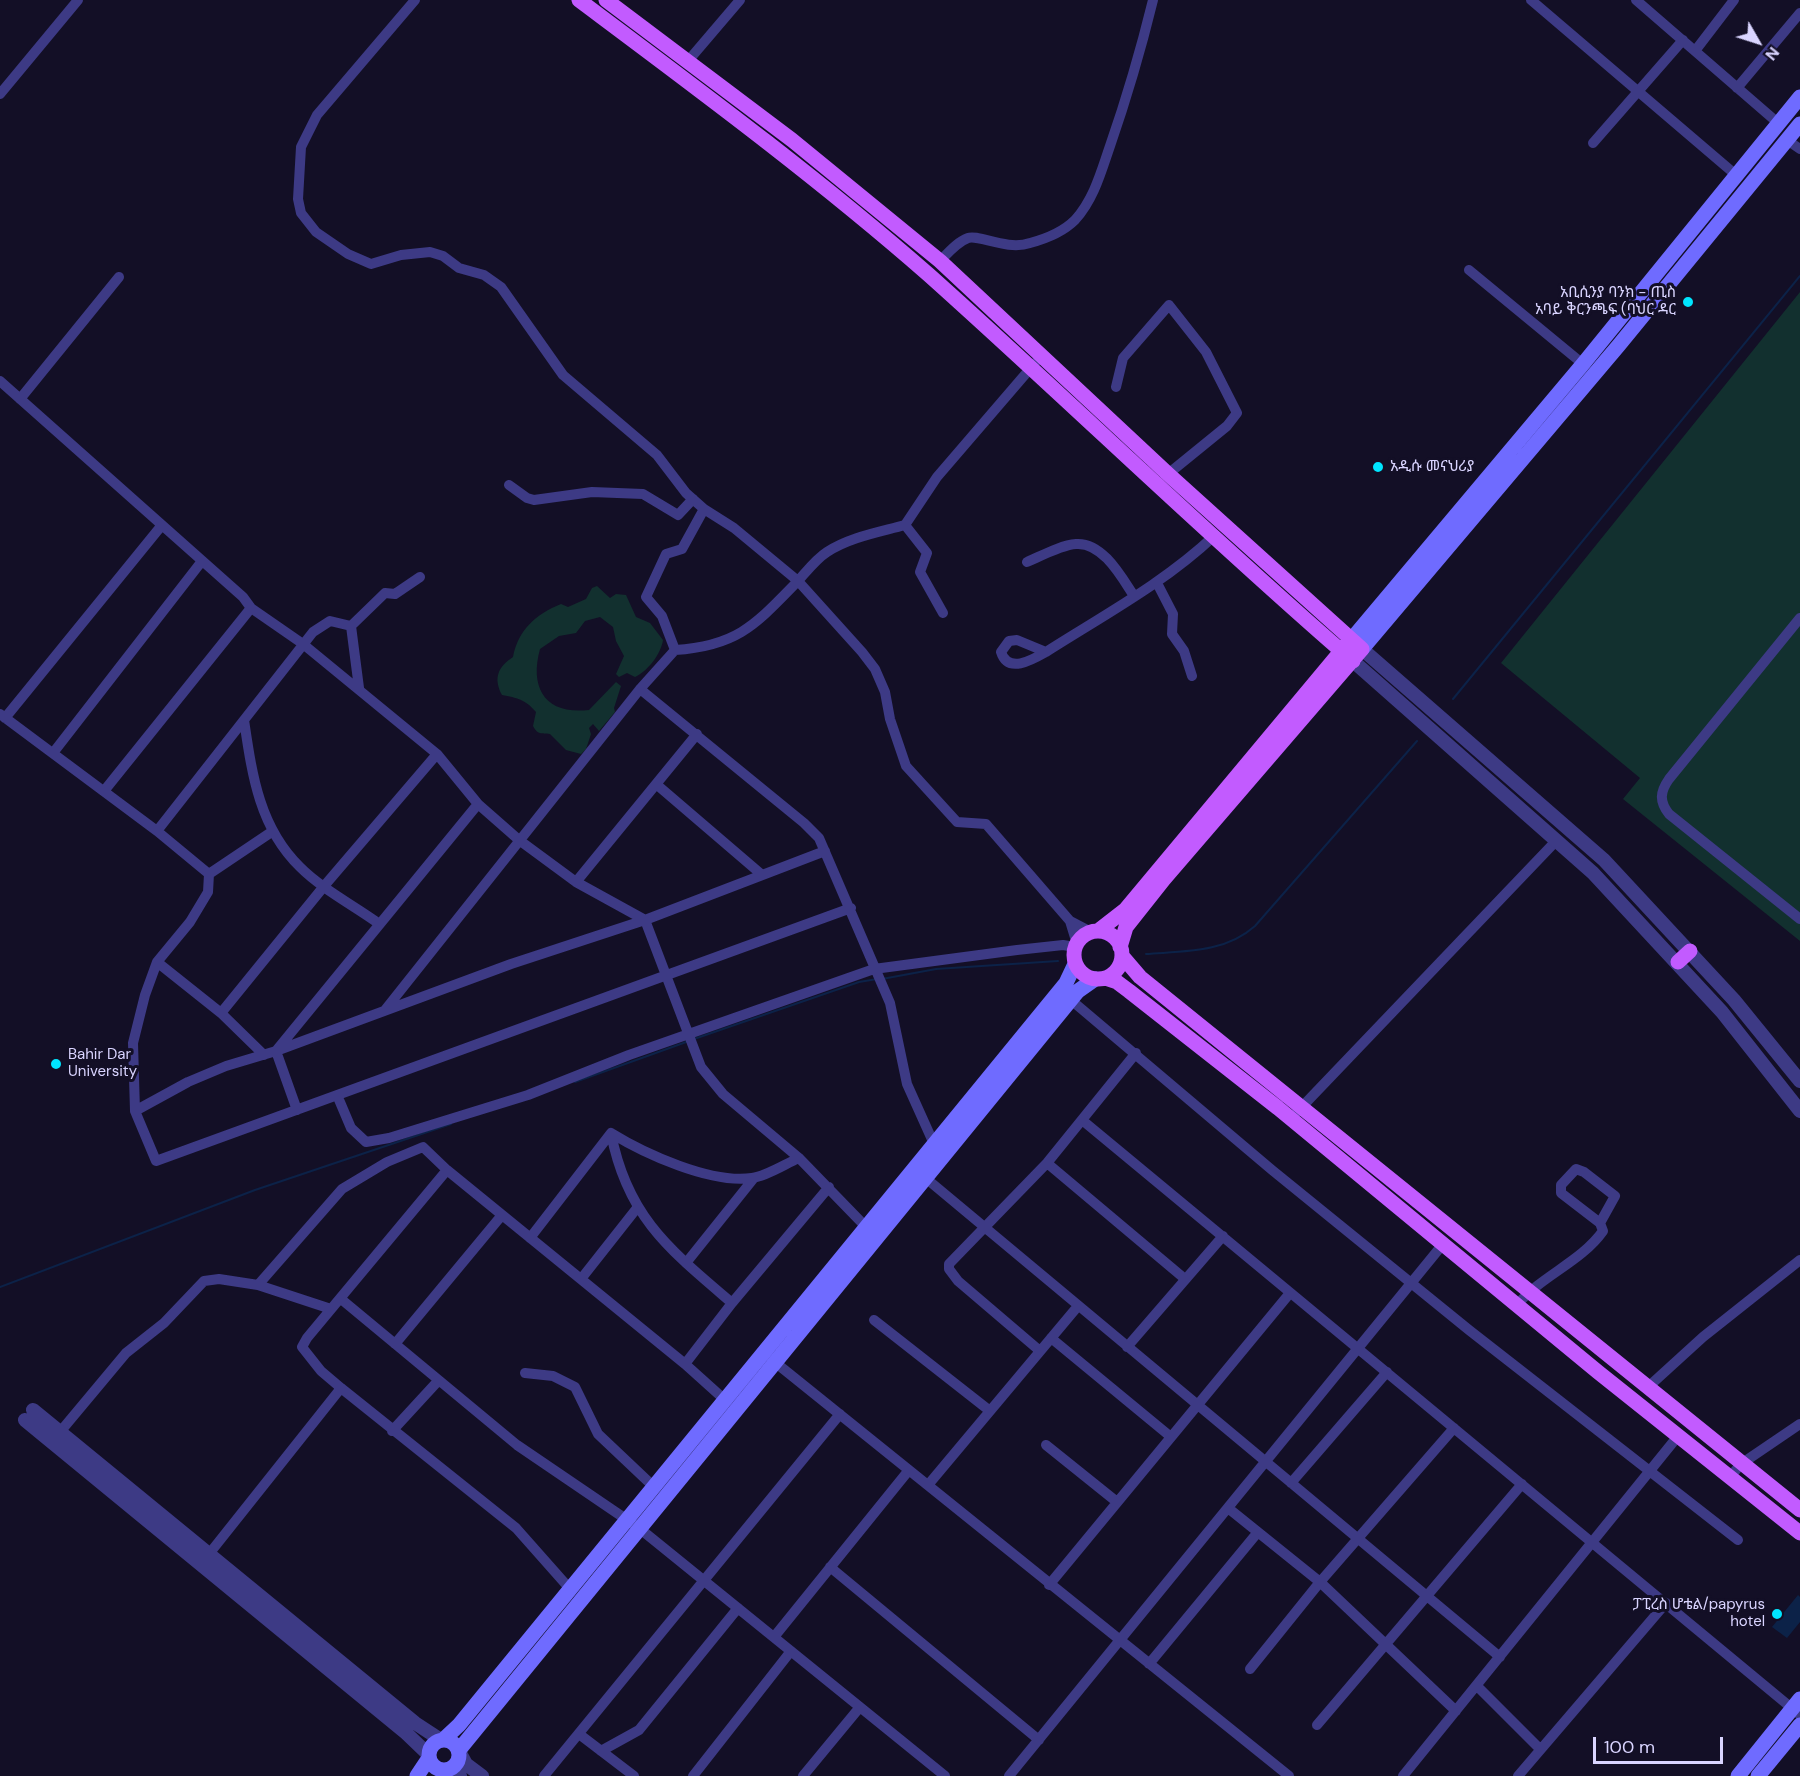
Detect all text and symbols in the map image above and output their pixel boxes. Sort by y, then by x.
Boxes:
north arrow [1728,12,1788,72]
text: N [1761,42,1784,65]
place label: አቢሲንያ ባንክ - ጢስ አባይ ቅርንጫፍ (ባህር ዳር [1535,284,1676,319]
marker: አቢሲንያ ባንክ - ጢስ አባይ ቅርንጫፍ (ባህር ዳር [1681,295,1695,309]
place label: አዲሱ መናህሪያ [1390,458,1474,476]
marker: አዲሱ መናህሪያ [1371,460,1385,474]
place label: Bahir Dar University [68,1046,137,1081]
marker: Bahir Dar University [49,1057,63,1071]
place label: ፓፒረስ ሆቴል/papyrus hotel [1633,1596,1765,1631]
marker: ፓፒረስ ሆቴል/papyrus hotel [1770,1607,1784,1621]
scale bar [1596,1725,1726,1763]
text: 100 m [1604,1735,1655,1759]

